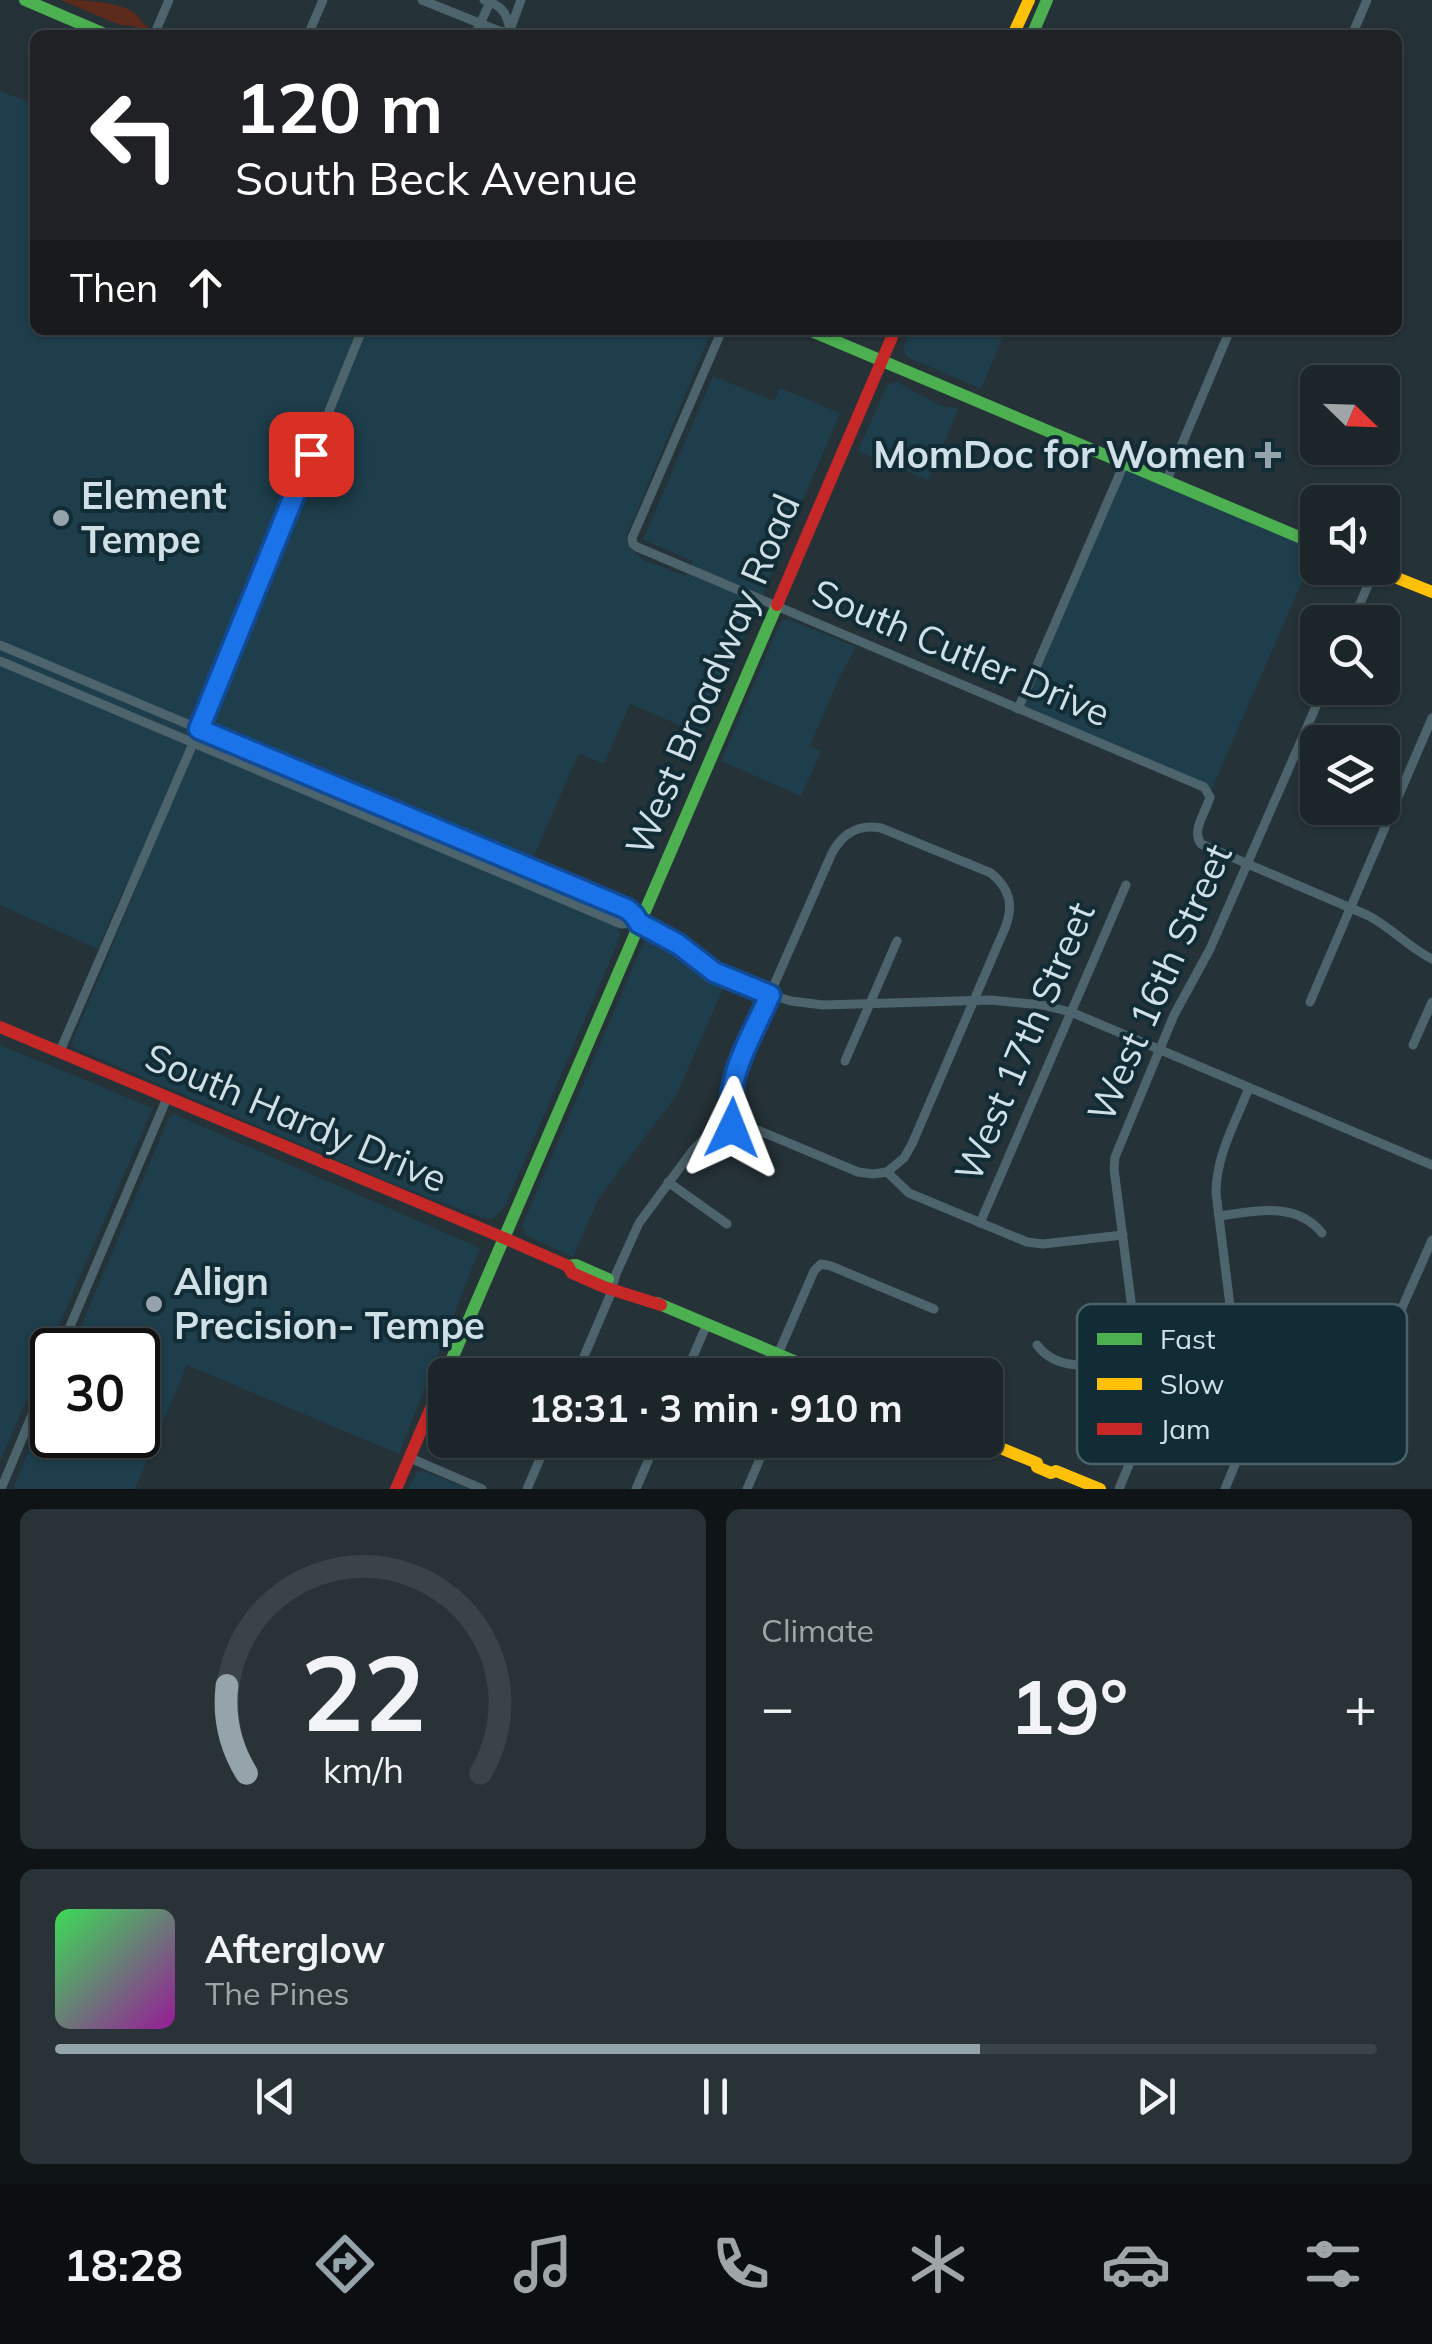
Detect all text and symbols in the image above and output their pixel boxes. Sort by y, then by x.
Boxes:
text: 120 m [235,63,443,151]
icon: left [70,70,200,200]
text: South Beck Avenue [235,150,638,206]
icon: ahead [178,260,233,315]
text: Then [70,264,158,312]
north arrow [1300,365,1400,465]
map controls [1300,365,1400,825]
pin [269,412,354,497]
icon: arrive [284,427,339,482]
place label: MomDoc for Women [873,430,1246,478]
marker: MomDoc for Women [1255,442,1281,468]
place label: Element Tempe [81,471,227,563]
button: sound [1300,485,1400,585]
street label: West Broadway Road [614,487,810,862]
marker: Element Tempe [50,507,72,529]
street label: South Cutler Drive [805,568,1117,736]
button: search [1300,605,1400,705]
button: layers [1300,725,1400,825]
street label: West 16th Street [1076,836,1242,1129]
street label: West 17th Street [944,895,1105,1188]
street label: South Hardy Drive [138,1032,454,1202]
position arrow [680,1076,784,1180]
place label: Align Precision- Tempe [174,1257,485,1349]
marker: Align Precision- Tempe [143,1293,165,1315]
legend [1077,1304,1407,1464]
text: Fast [1160,1321,1216,1356]
speed limit sign: 30 [30,1328,160,1458]
text: Slow [1160,1366,1224,1401]
text: 18:31 · 3 min · 910 m [528,1384,903,1432]
text: Jam [1160,1411,1211,1446]
text: Climate [761,1610,874,1650]
text: 22 [301,1626,425,1757]
text: 19° [1010,1659,1128,1753]
text: − [761,1672,794,1741]
text: + [1344,1672,1377,1741]
text: km/h [323,1747,403,1792]
text: Afterglow [205,1925,385,1973]
text: The Pines [205,1973,349,2013]
icon: previous [248,2069,303,2124]
icon: pause [688,2069,743,2124]
icon: next [1129,2069,1184,2124]
icon: directions [310,2229,380,2299]
icon: music [508,2229,578,2299]
icon: phone [706,2229,776,2299]
icon: climate [903,2229,973,2299]
icon: car [1101,2229,1171,2299]
icon: filters [1298,2229,1368,2299]
text: 18:28 [64,2236,183,2292]

